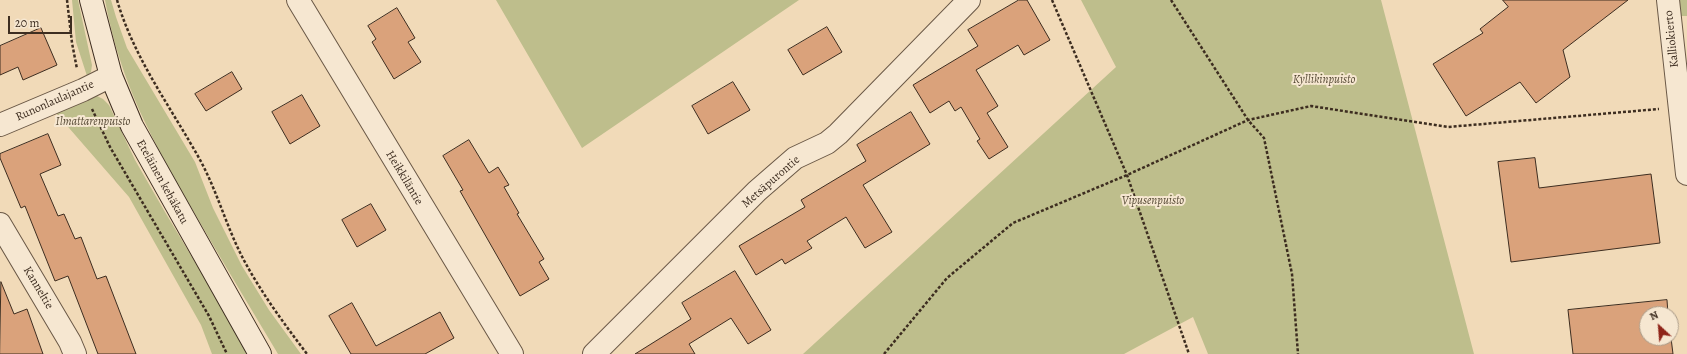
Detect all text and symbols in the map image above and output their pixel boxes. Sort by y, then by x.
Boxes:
scale bar [10,8,74,34]
street label: Kalliokierto [1662,10,1682,68]
text: 20 m [15,15,39,31]
park label: Kyllikinpuisto [1293,73,1355,87]
street label: Runonlaulajantie [14,77,96,125]
park label: Ilmattarenpuisto [56,115,130,129]
street label: Eteläinen kehäkatu [133,137,191,227]
street label: Heikkiläntie [382,148,426,208]
street label: Metsäpurontie [739,153,803,211]
park label: Vipusenpuisto [1122,194,1184,208]
street label: Kanneltie [20,264,56,312]
north arrow [1639,306,1679,346]
text: N [1647,307,1661,324]

